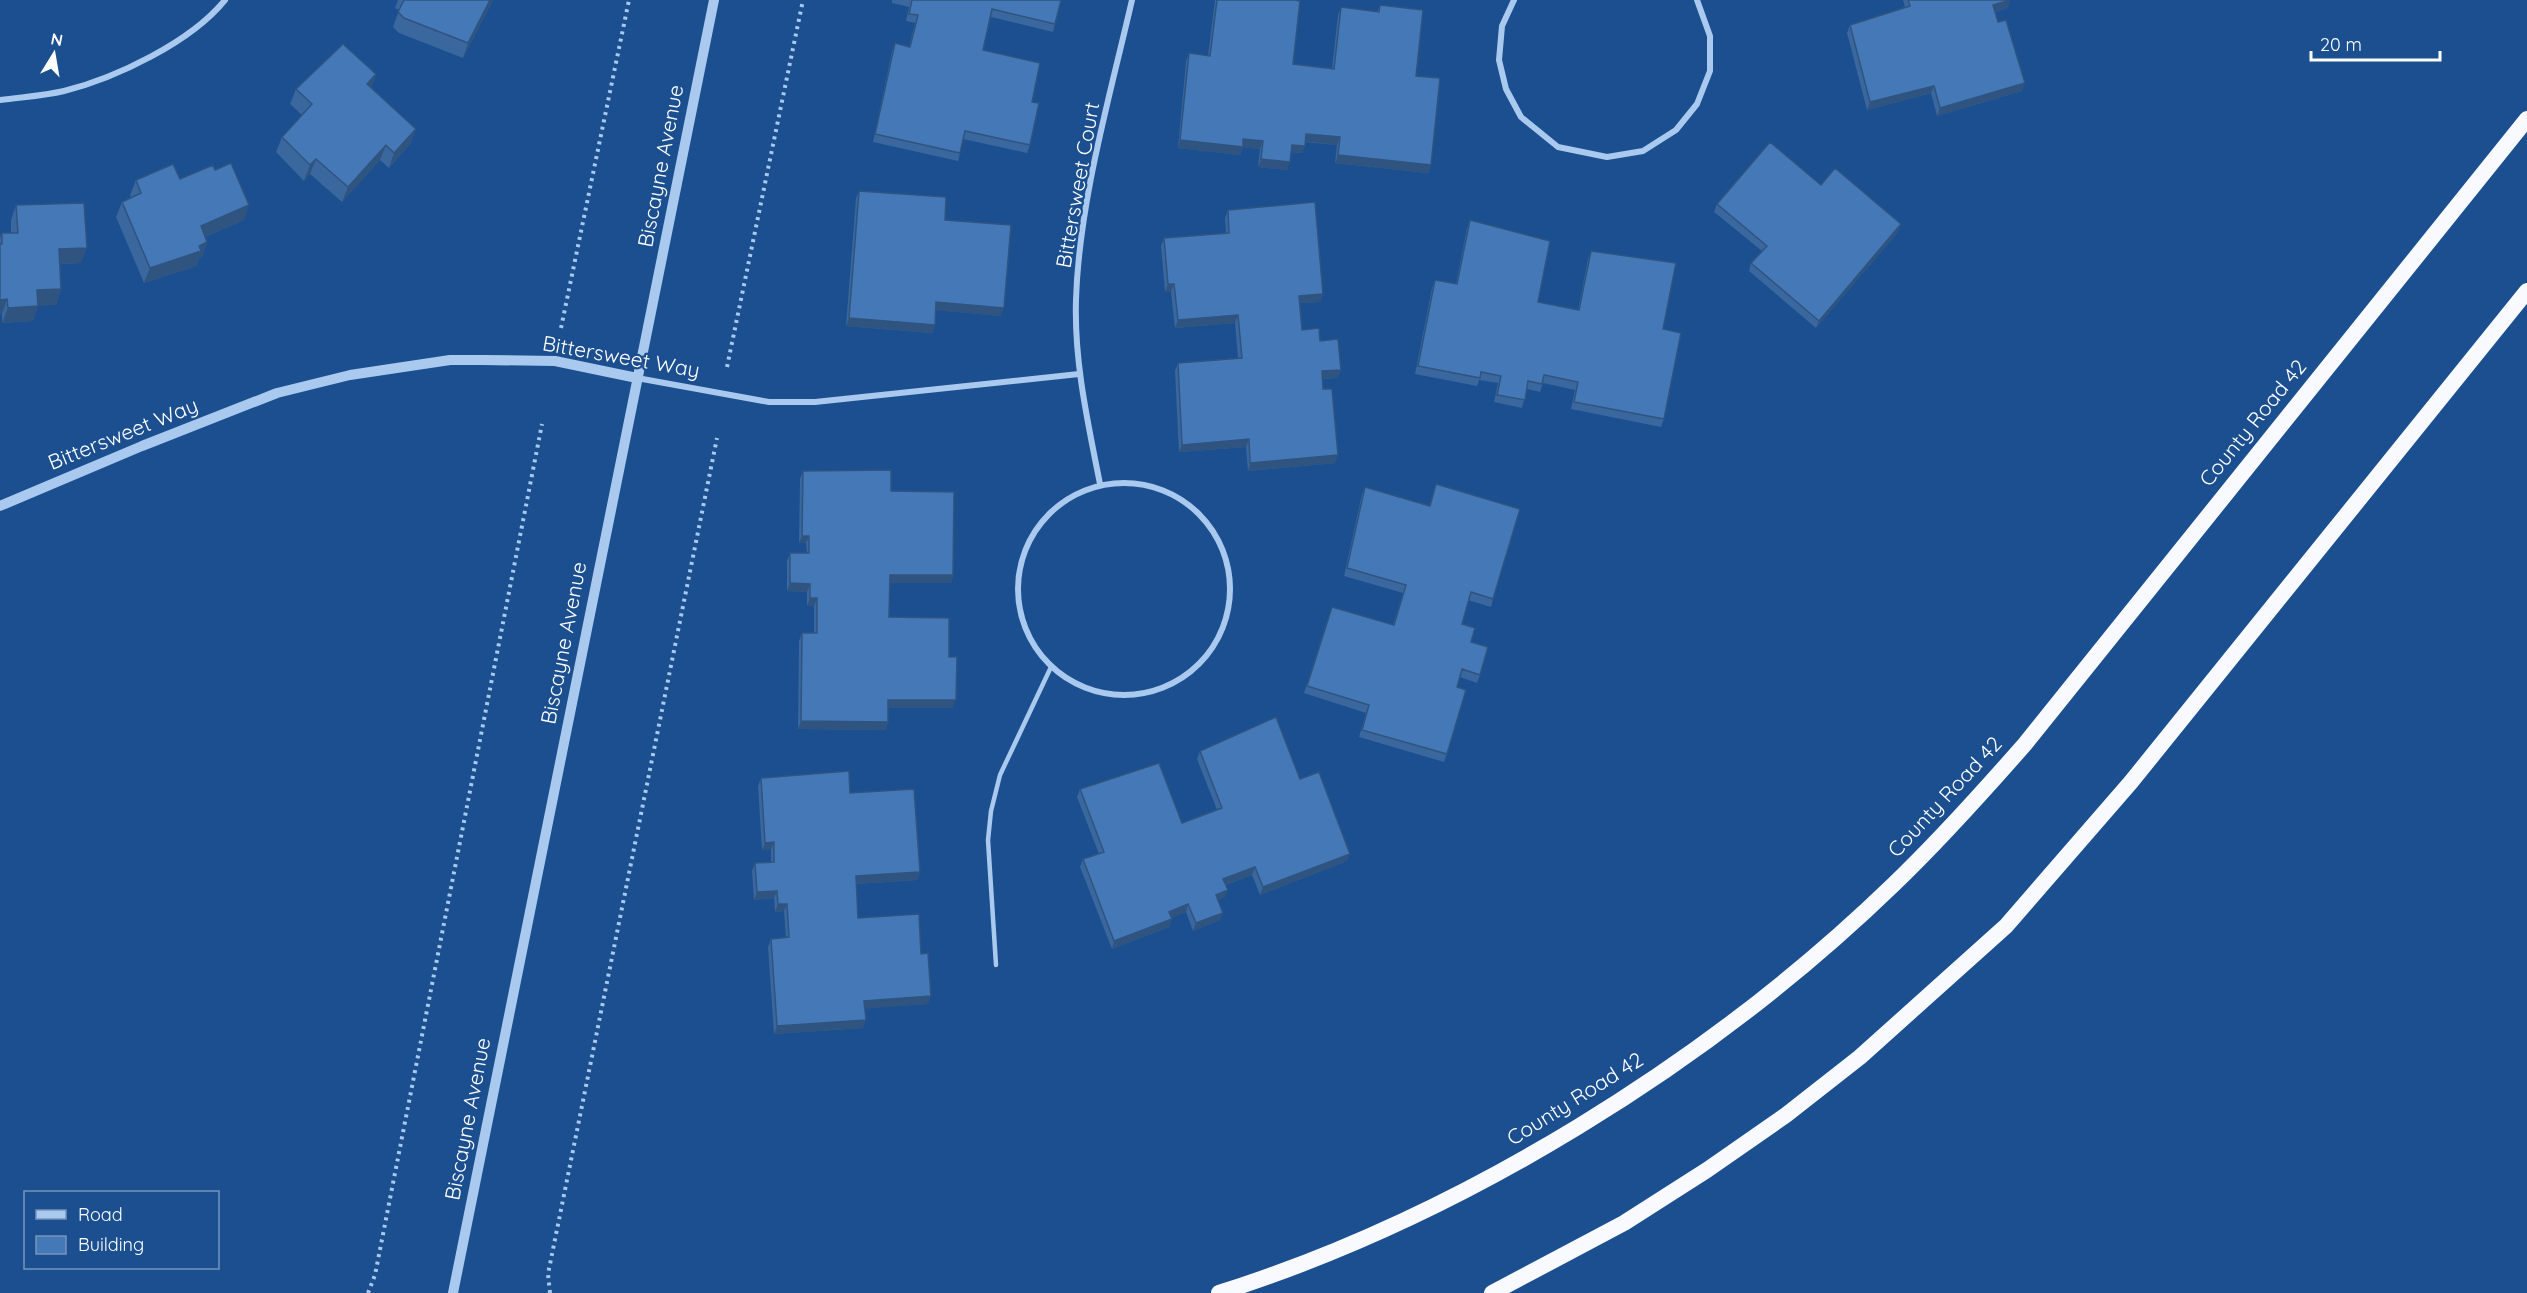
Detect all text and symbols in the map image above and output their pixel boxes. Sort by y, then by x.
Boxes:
north arrow [24,24,84,84]
scale bar [2311,24,2440,62]
text: N [49,28,65,50]
text: 20 m [2320,33,2362,56]
street label: Biscayne Avenue [632,82,689,249]
street label: Bittersweet Court [1050,100,1104,270]
street label: Bittersweet Way [541,329,702,383]
street label: County Road 42 [2193,354,2311,491]
street label: Bittersweet Way [44,391,201,475]
street label: Biscayne Avenue [535,559,592,726]
street label: County Road 42 [1882,730,2007,862]
street label: Biscayne Avenue [439,1035,496,1202]
street label: County Road 42 [1502,1046,1647,1150]
legend [24,1191,219,1269]
text: Road [78,1203,123,1226]
text: Building [78,1233,144,1256]

